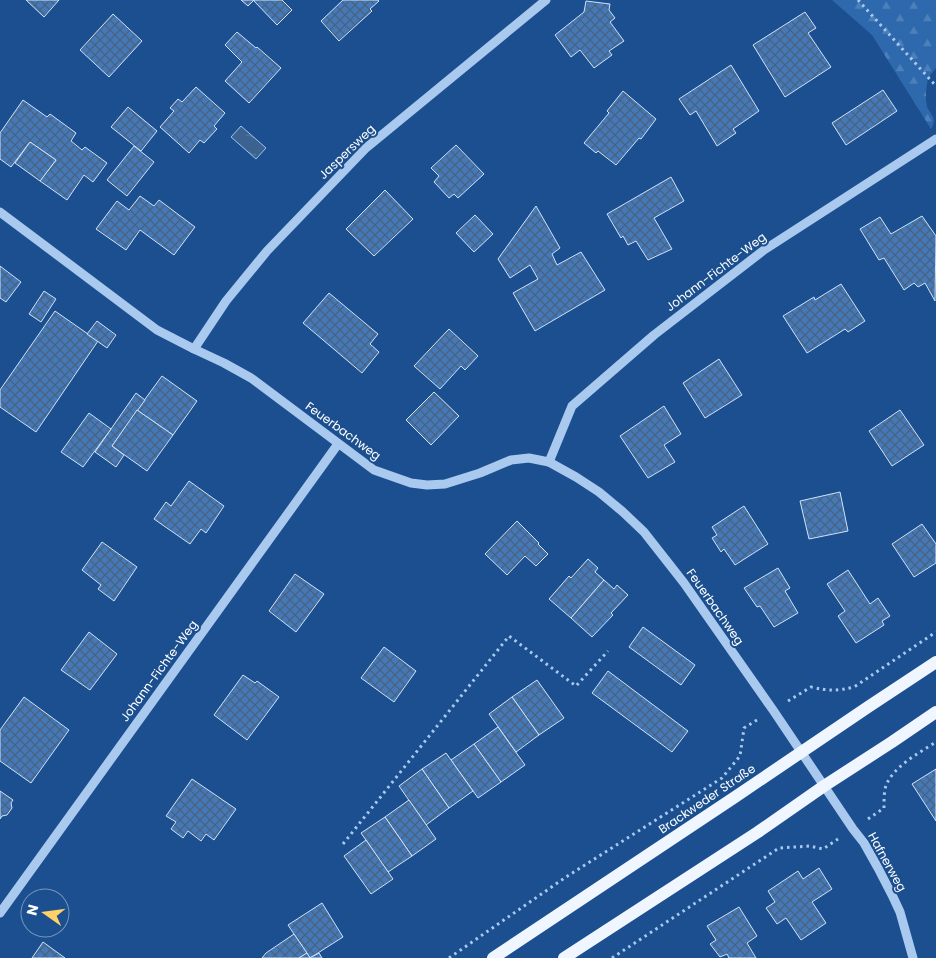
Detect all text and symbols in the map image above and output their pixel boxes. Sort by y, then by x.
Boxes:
street label: Jaspersweg [315,120,379,183]
street label: Johann-Fichte-Weg [662,228,769,315]
street label: Feuerbachweg [302,397,385,464]
street label: Feuerbachweg [683,565,748,648]
street label: Johann-Fichte-Weg [116,617,201,725]
street label: Brackweder Straße [655,760,759,837]
street label: Hafnerweg [864,829,911,894]
north arrow [20,888,70,938]
text: N [21,902,43,917]

